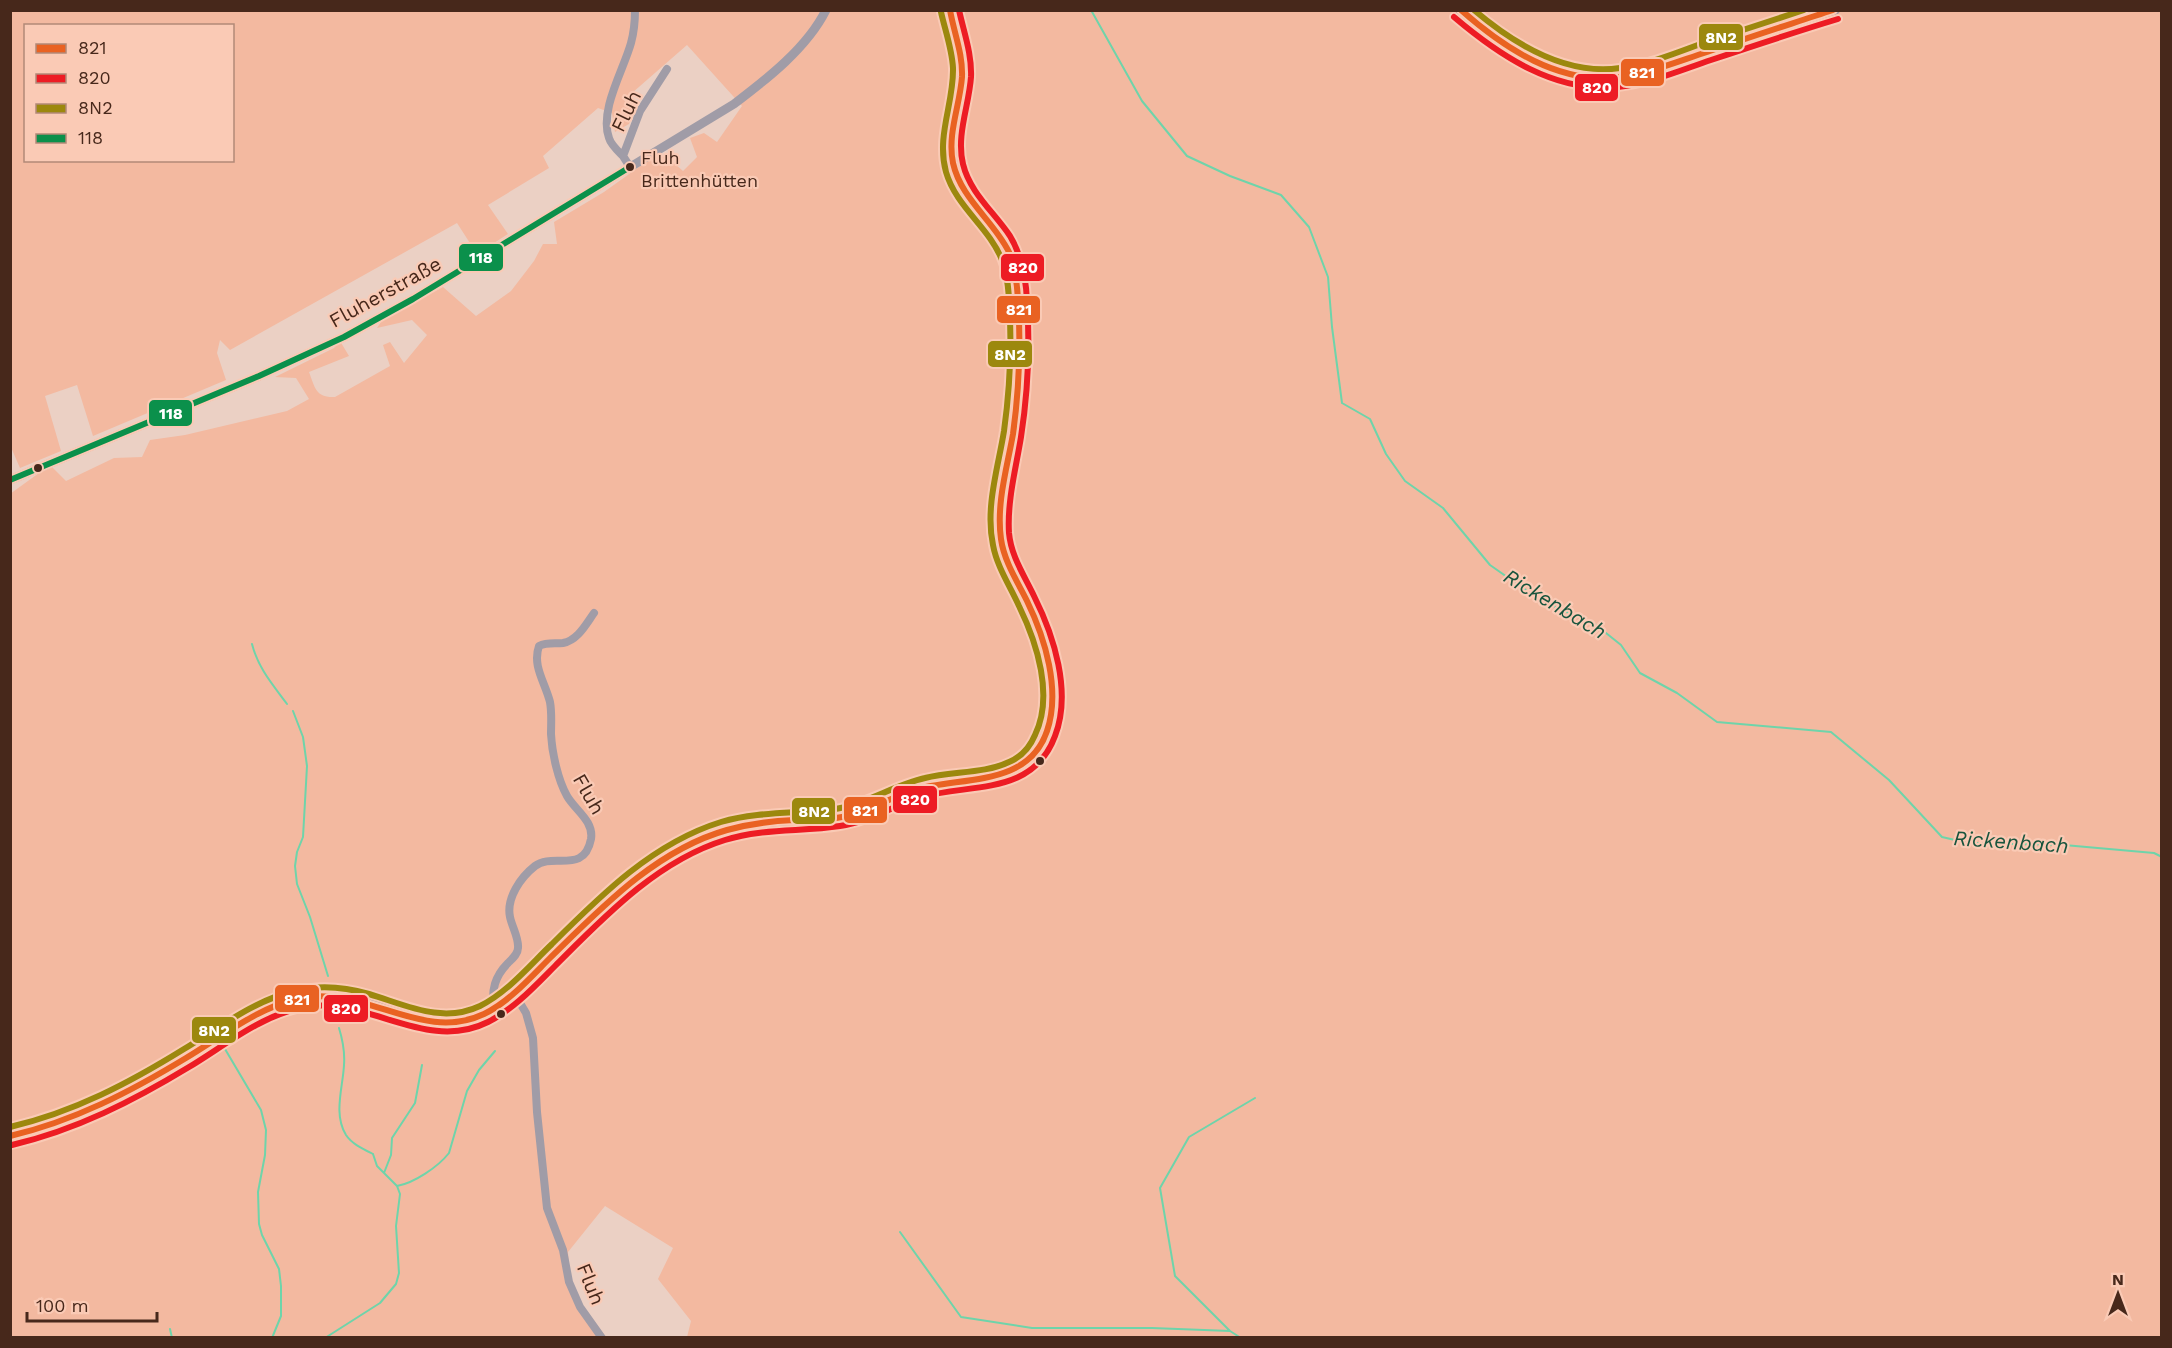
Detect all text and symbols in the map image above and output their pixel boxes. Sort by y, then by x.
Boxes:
line badge: 8N2 [1698,23,1744,51]
legend [24,24,234,162]
text: 8N2 [1705,28,1737,47]
text: 821 [78,37,107,58]
line badge: 821 [1620,58,1665,87]
text: 821 [1629,63,1655,82]
text: 820 [78,67,111,88]
line badge: 820 [1574,73,1619,102]
text: 820 [1582,78,1612,97]
street label: Fluh [606,86,646,136]
text: 8N2 [78,97,113,118]
text: 118 [78,127,103,148]
place label: Fluh Brittenhütten [641,147,758,191]
marker: Fluh Brittenhütten [624,161,636,173]
line badge: 118 [458,243,504,272]
text: 118 [469,248,493,267]
street label: Fluherstraße [325,251,445,333]
line badge: 820 [1000,253,1045,282]
text: 820 [1008,258,1038,277]
line badge: 821 [996,295,1041,324]
text: 821 [1006,300,1032,319]
line badge: 8N2 [987,340,1033,368]
text: 8N2 [994,345,1026,364]
line badge: 118 [148,399,193,427]
text: 118 [159,404,183,423]
unlabelled marker [32,462,44,474]
water label: Rickenbach [1499,563,1611,644]
unlabelled marker [1034,755,1046,767]
street label: Fluh [568,769,610,819]
line badge: 820 [892,785,938,814]
text: 820 [900,790,930,809]
line badge: 821 [843,796,888,824]
line badge: 8N2 [791,797,836,825]
text: 821 [852,801,878,820]
text: 8N2 [798,802,830,821]
water label: Rickenbach [1953,825,2069,858]
line badge: 821 [274,984,320,1013]
text: 821 [284,990,310,1009]
line badge: 820 [323,994,369,1023]
text: 820 [331,999,361,1018]
unlabelled marker [495,1008,507,1020]
line badge: 8N2 [191,1016,237,1044]
text: 8N2 [198,1021,230,1040]
street label: Fluh [572,1260,610,1308]
north arrow [2088,1264,2148,1324]
text: N [2112,1270,2124,1289]
scale bar [27,1285,158,1323]
text: 100 m [36,1295,89,1316]

